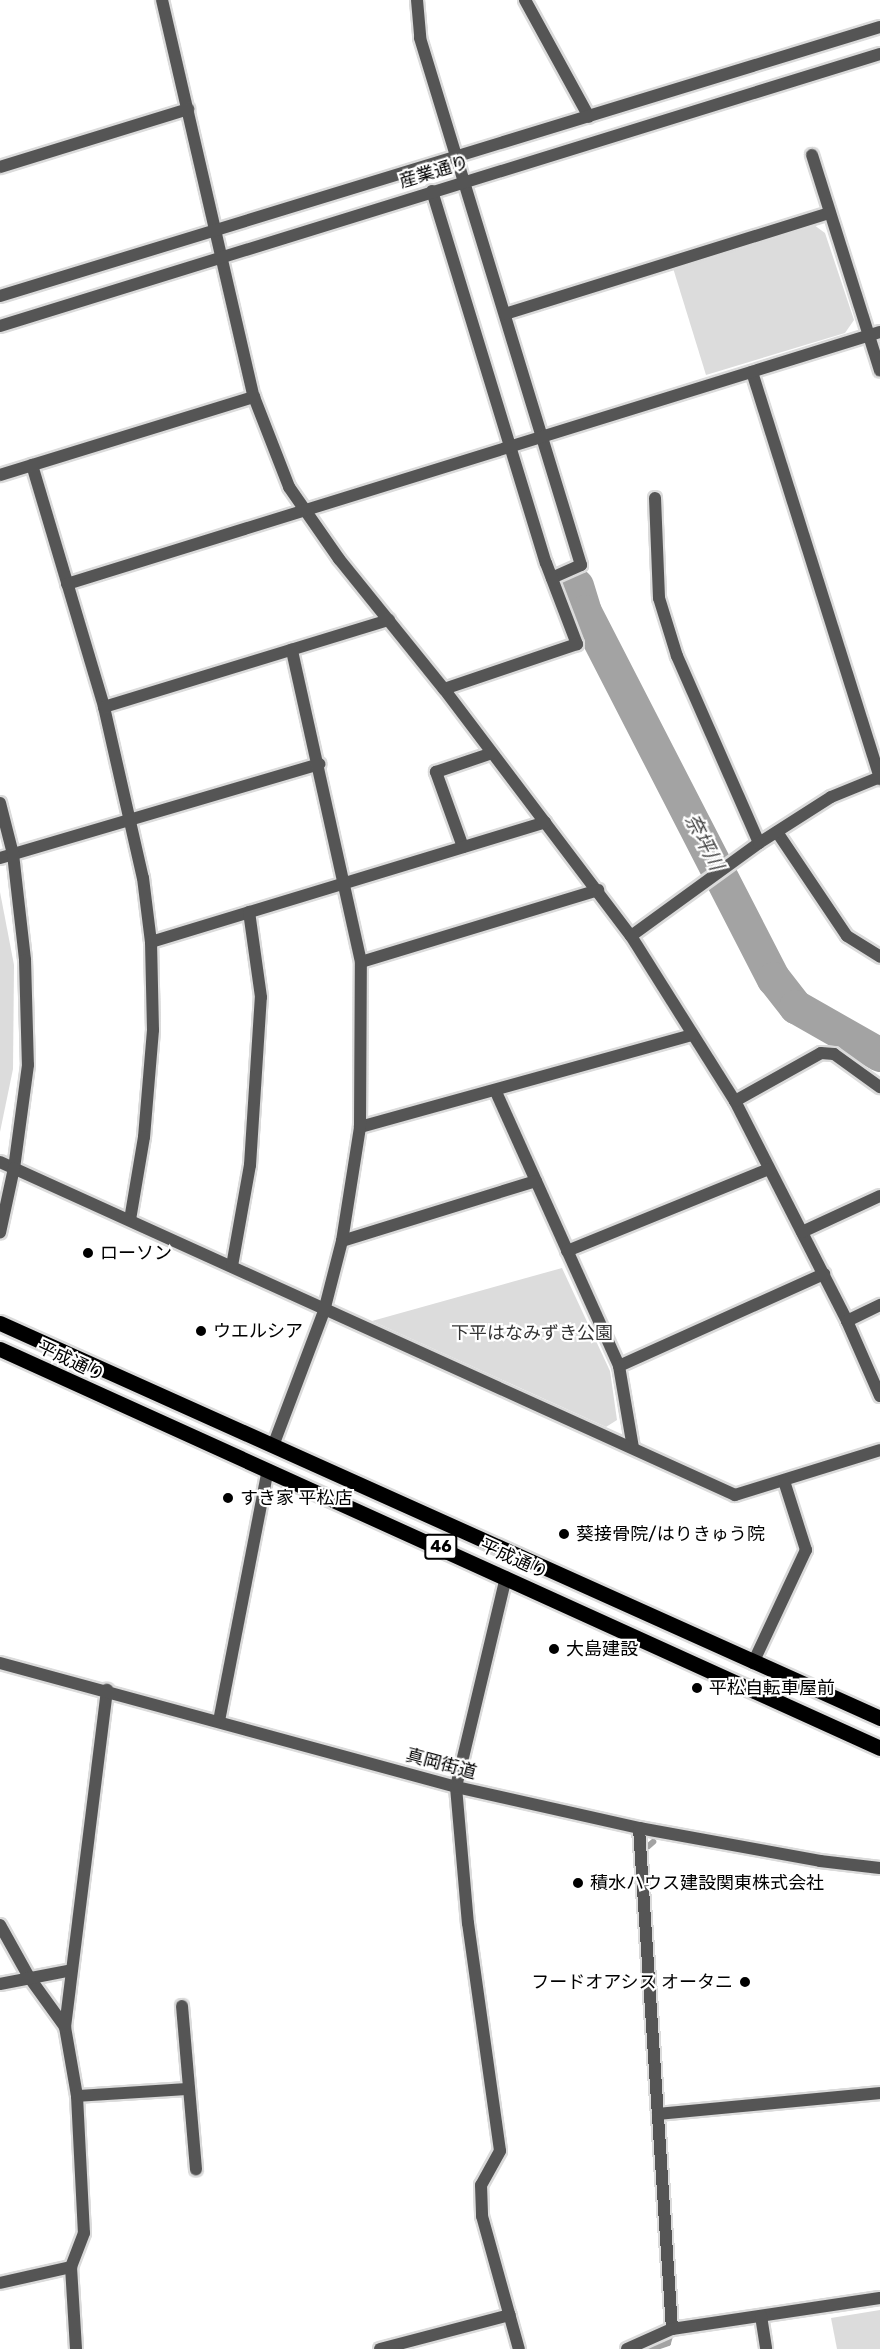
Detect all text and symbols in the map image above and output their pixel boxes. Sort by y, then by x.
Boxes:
street label: 産業通り [396,151,472,193]
water label: 奈坪川 [680,810,728,874]
place label: ローソン [100,1242,172,1264]
marker: ローソン [81,1246,95,1260]
place label: ウエルシア [213,1320,303,1342]
park label: 下平はなみずき公園 [451,1322,613,1344]
marker: ウエルシア [194,1324,208,1338]
street label: 平成通り [34,1336,108,1386]
place label: すき家 平松店 [240,1487,352,1509]
marker: すき家 平松店 [221,1491,235,1505]
place label: 葵接骨院/はりきゅう院 [576,1523,765,1545]
marker: 葵接骨院/はりきゅう院 [557,1527,571,1541]
road number: 46 [423,1534,459,1560]
street label: 平成通り [477,1534,551,1584]
place label: 大島建設 [566,1638,638,1660]
marker: 大島建設 [547,1642,561,1656]
place label: 平松自転車屋前 [709,1677,835,1699]
marker: 平松自転車屋前 [690,1681,704,1695]
street label: 真岡街道 [403,1744,479,1784]
place label: 積水ハウス建設関東株式会社 [590,1872,824,1894]
marker: 積水ハウス建設関東株式会社 [571,1876,585,1890]
place label: フードオアシス オータニ [531,1971,733,1993]
marker: フードオアシス オータニ [738,1975,752,1989]

